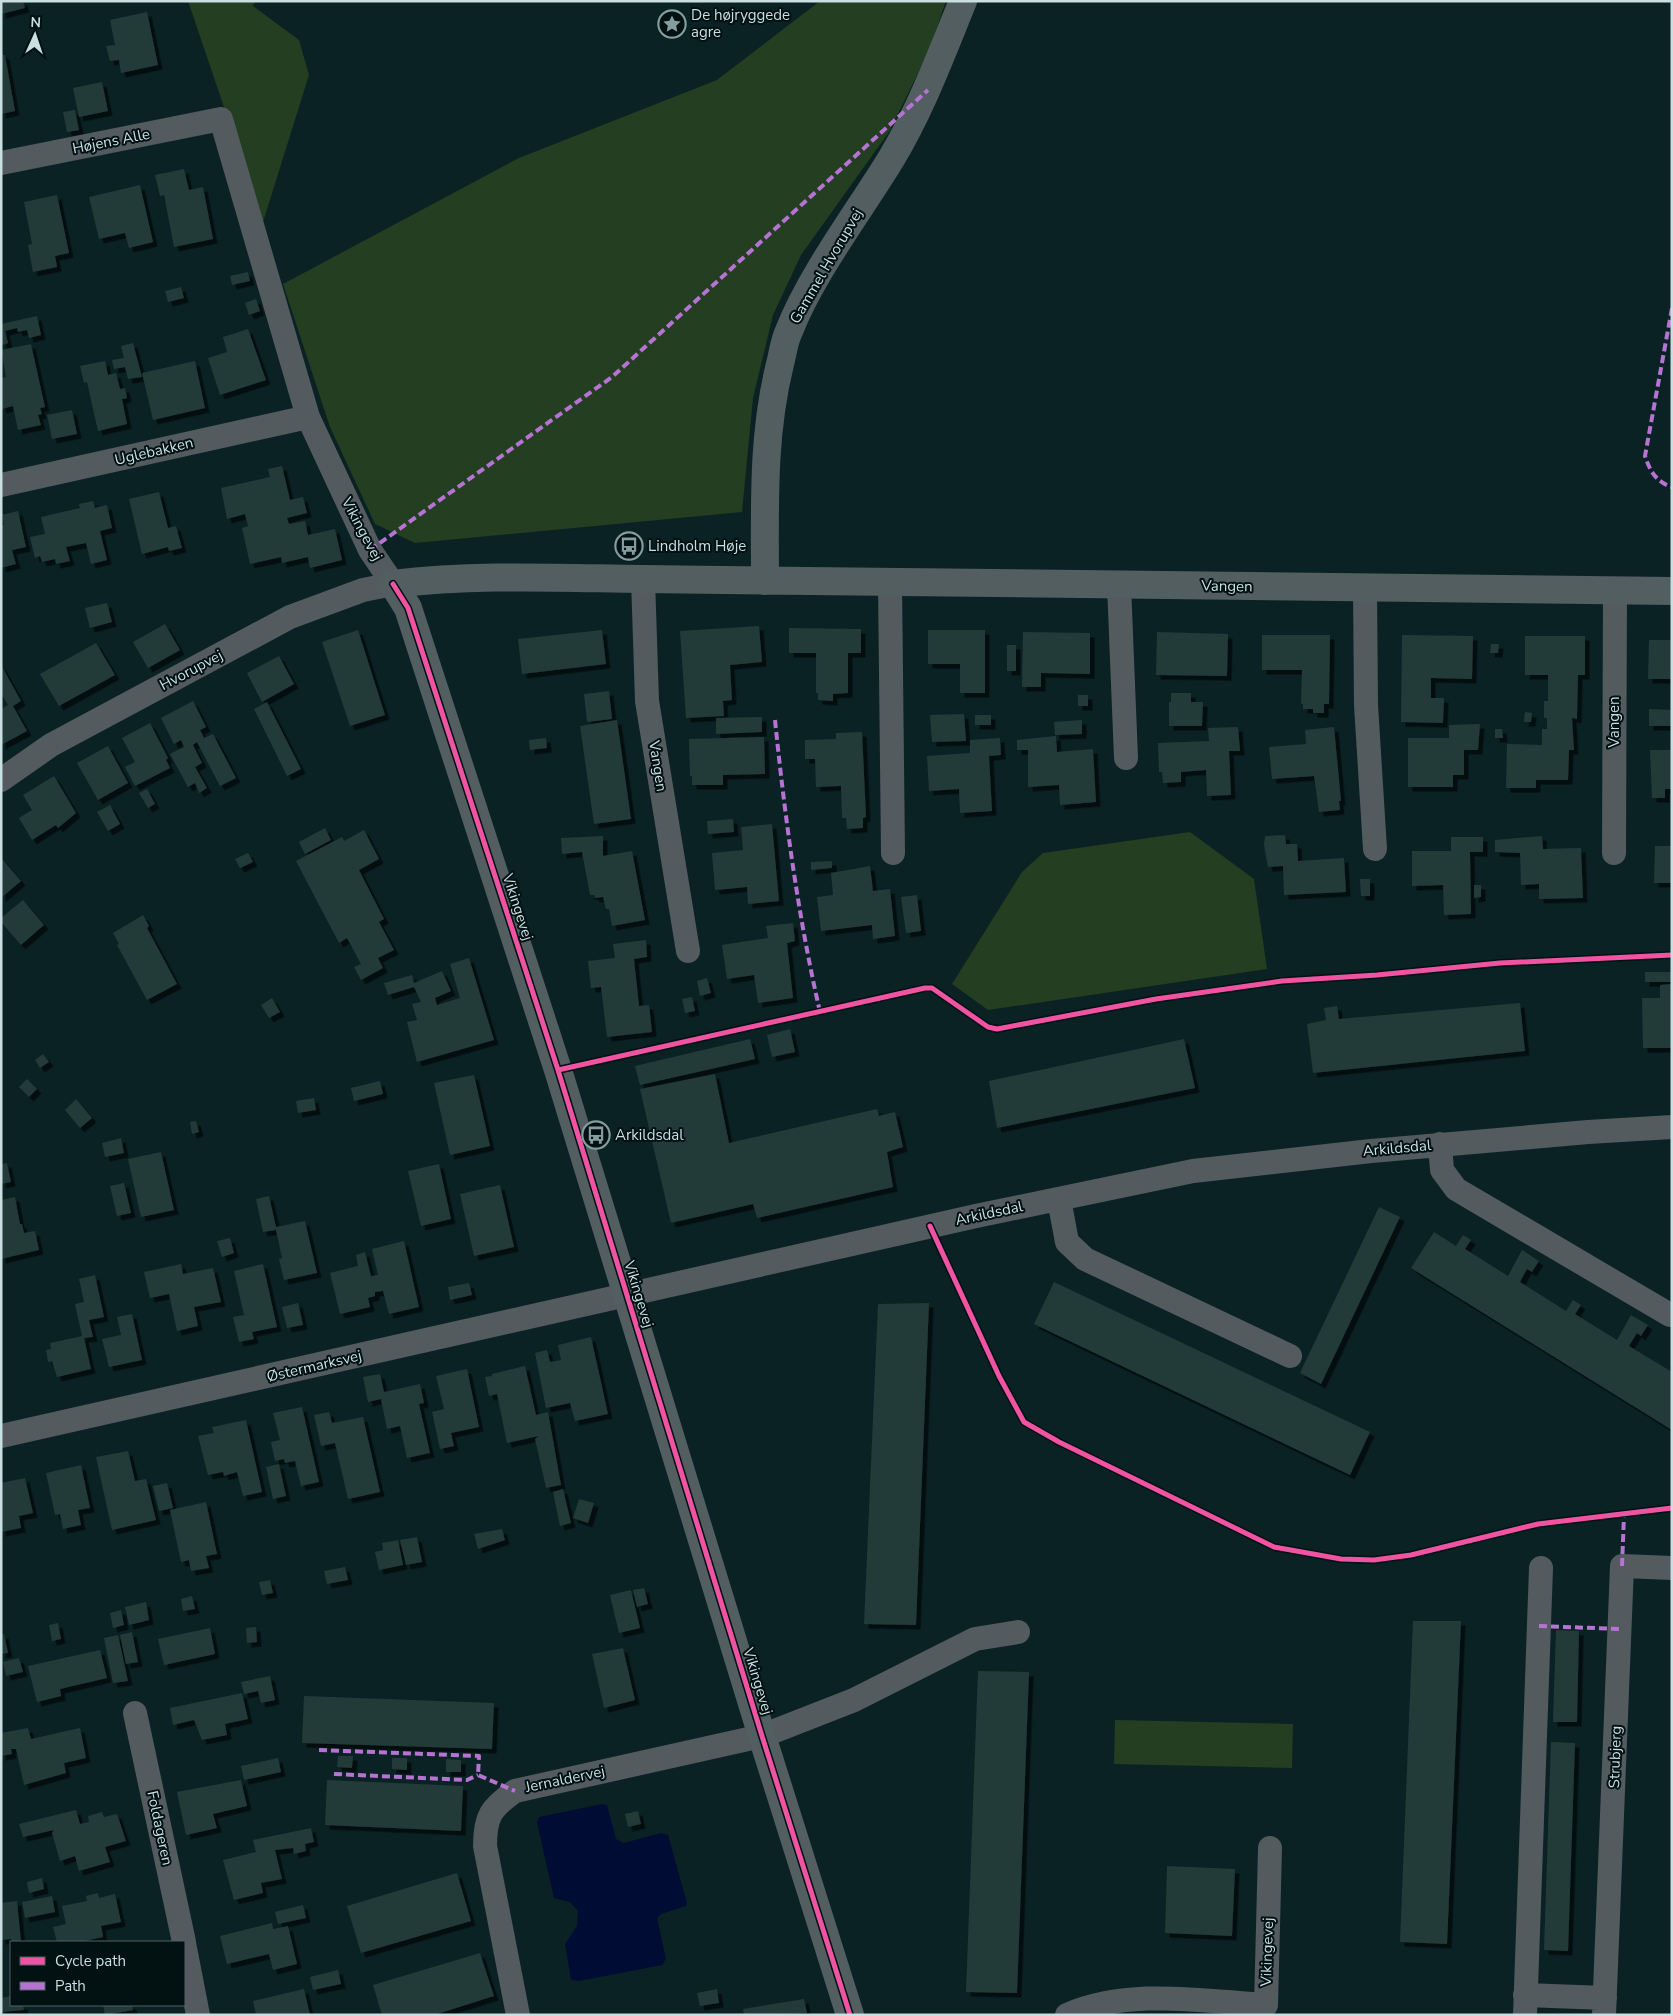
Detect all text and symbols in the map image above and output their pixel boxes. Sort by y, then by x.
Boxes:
place label: De højryggede agre [691,5,790,42]
place icon: De højryggede agre [657,9,687,39]
north arrow [10,10,60,60]
text: N [30,13,41,32]
street label: Højens Alle [71,124,151,158]
street label: Gammel Hvorupvej [785,205,867,327]
street label: Uglebakken [113,432,195,470]
street label: Vikingevej [336,493,387,564]
bus stop icon: Lindholm Høje [614,531,644,561]
place label: Lindholm Høje [648,536,746,556]
street label: Vangen [1200,576,1253,596]
street label: Hvorupvej [156,645,226,695]
street label: Vangen [1604,696,1624,749]
street label: Vangen [644,738,672,793]
street label: Vikingevej [498,870,538,943]
bus stop icon: Arkildsdal [581,1120,611,1150]
place label: Arkildsdal [615,1125,684,1145]
street label: Arkildsdal [1362,1135,1433,1161]
street label: Arkildsdal [953,1196,1025,1230]
street label: Vikingevej [619,1257,659,1330]
street label: Østermarksvej [265,1345,363,1387]
street label: Vikingevej [738,1644,778,1717]
street label: Strubjerg [1604,1725,1626,1789]
street label: Jernaldervej [522,1761,607,1797]
street label: Foldageren [142,1789,178,1867]
street label: Vikingevej [1256,1917,1278,1988]
legend [10,1941,185,2006]
text: Cycle path [55,1951,126,1971]
text: Path [55,1976,86,1996]

